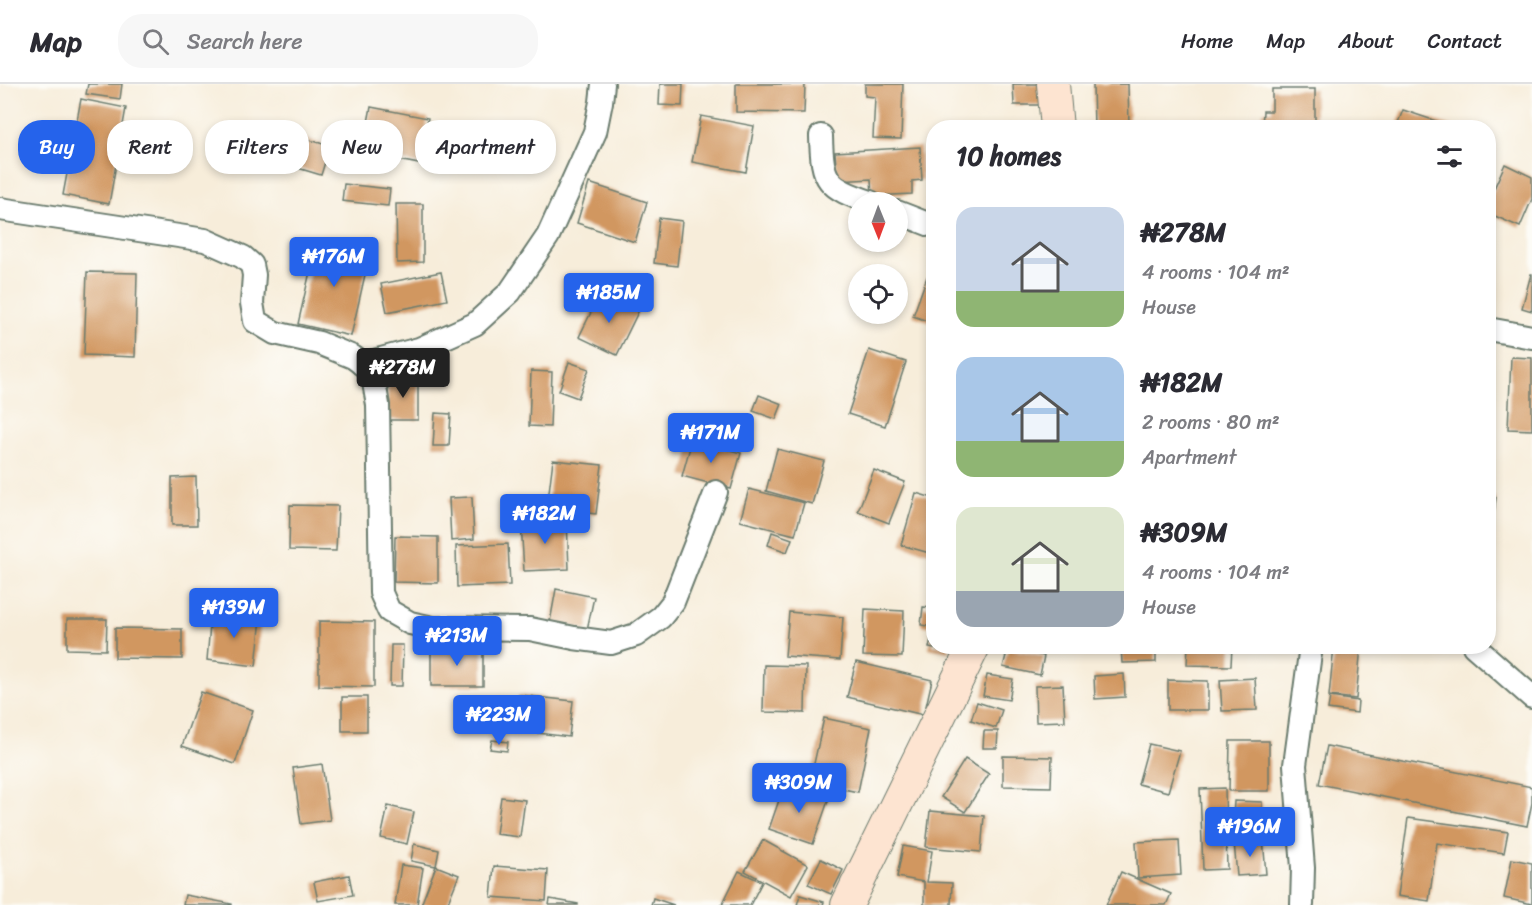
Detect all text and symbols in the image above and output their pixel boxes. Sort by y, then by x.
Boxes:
search box [118,14,538,68]
text: Map [30,17,82,66]
text: Search here [187,22,303,61]
text: Home [1181,22,1233,60]
text: Map [1266,22,1305,60]
text: About [1338,22,1395,60]
text: Contact [1428,22,1502,60]
icon: search [139,25,172,58]
chip: Buy [18,120,95,174]
chip: Rent [107,120,193,174]
chip: Filters [205,120,309,174]
chip: New [321,120,403,174]
chip: Apartment [415,120,556,174]
text: 10 homes [956,133,1061,179]
icon: filters [1433,140,1466,173]
north arrow [848,192,908,252]
map controls [848,192,908,324]
text: ₦278M [1142,209,1226,255]
icon: home [1004,231,1076,303]
pin: ₦176M [292,237,376,288]
text: ₦176M [304,239,364,274]
text: 4 rooms · 104 m² [1142,255,1290,290]
button: locate [848,264,908,324]
pin: ₦185M [567,273,651,324]
text: ₦185M [578,275,640,310]
text: House [1142,290,1196,325]
pin: ₦278M [361,348,445,399]
text: ₦278M [371,350,435,385]
text: ₦182M [1142,359,1222,405]
icon: home [1004,381,1076,453]
text: 2 rooms · 80 m² [1142,405,1280,440]
pin: ₦171M [669,413,753,464]
text: ₦171M [682,415,740,450]
text: Apartment [1142,440,1236,475]
pin: ₦182M [503,494,587,545]
text: ₦182M [514,496,576,531]
text: ₦309M [1142,509,1227,555]
icon: home [1004,531,1076,603]
text: 4 rooms · 104 m² [1142,555,1290,590]
pin: ₦139M [192,588,276,639]
text: ₦139M [203,590,265,625]
text: House [1142,590,1196,625]
pin: ₦213M [415,616,499,667]
text: ₦213M [427,618,487,653]
pin: ₦223M [457,695,541,746]
text: ₦223M [467,697,531,732]
pin: ₦309M [757,763,841,814]
text: ₦309M [766,765,832,800]
pin: ₦196M [1208,807,1292,858]
text: ₦196M [1219,809,1281,844]

